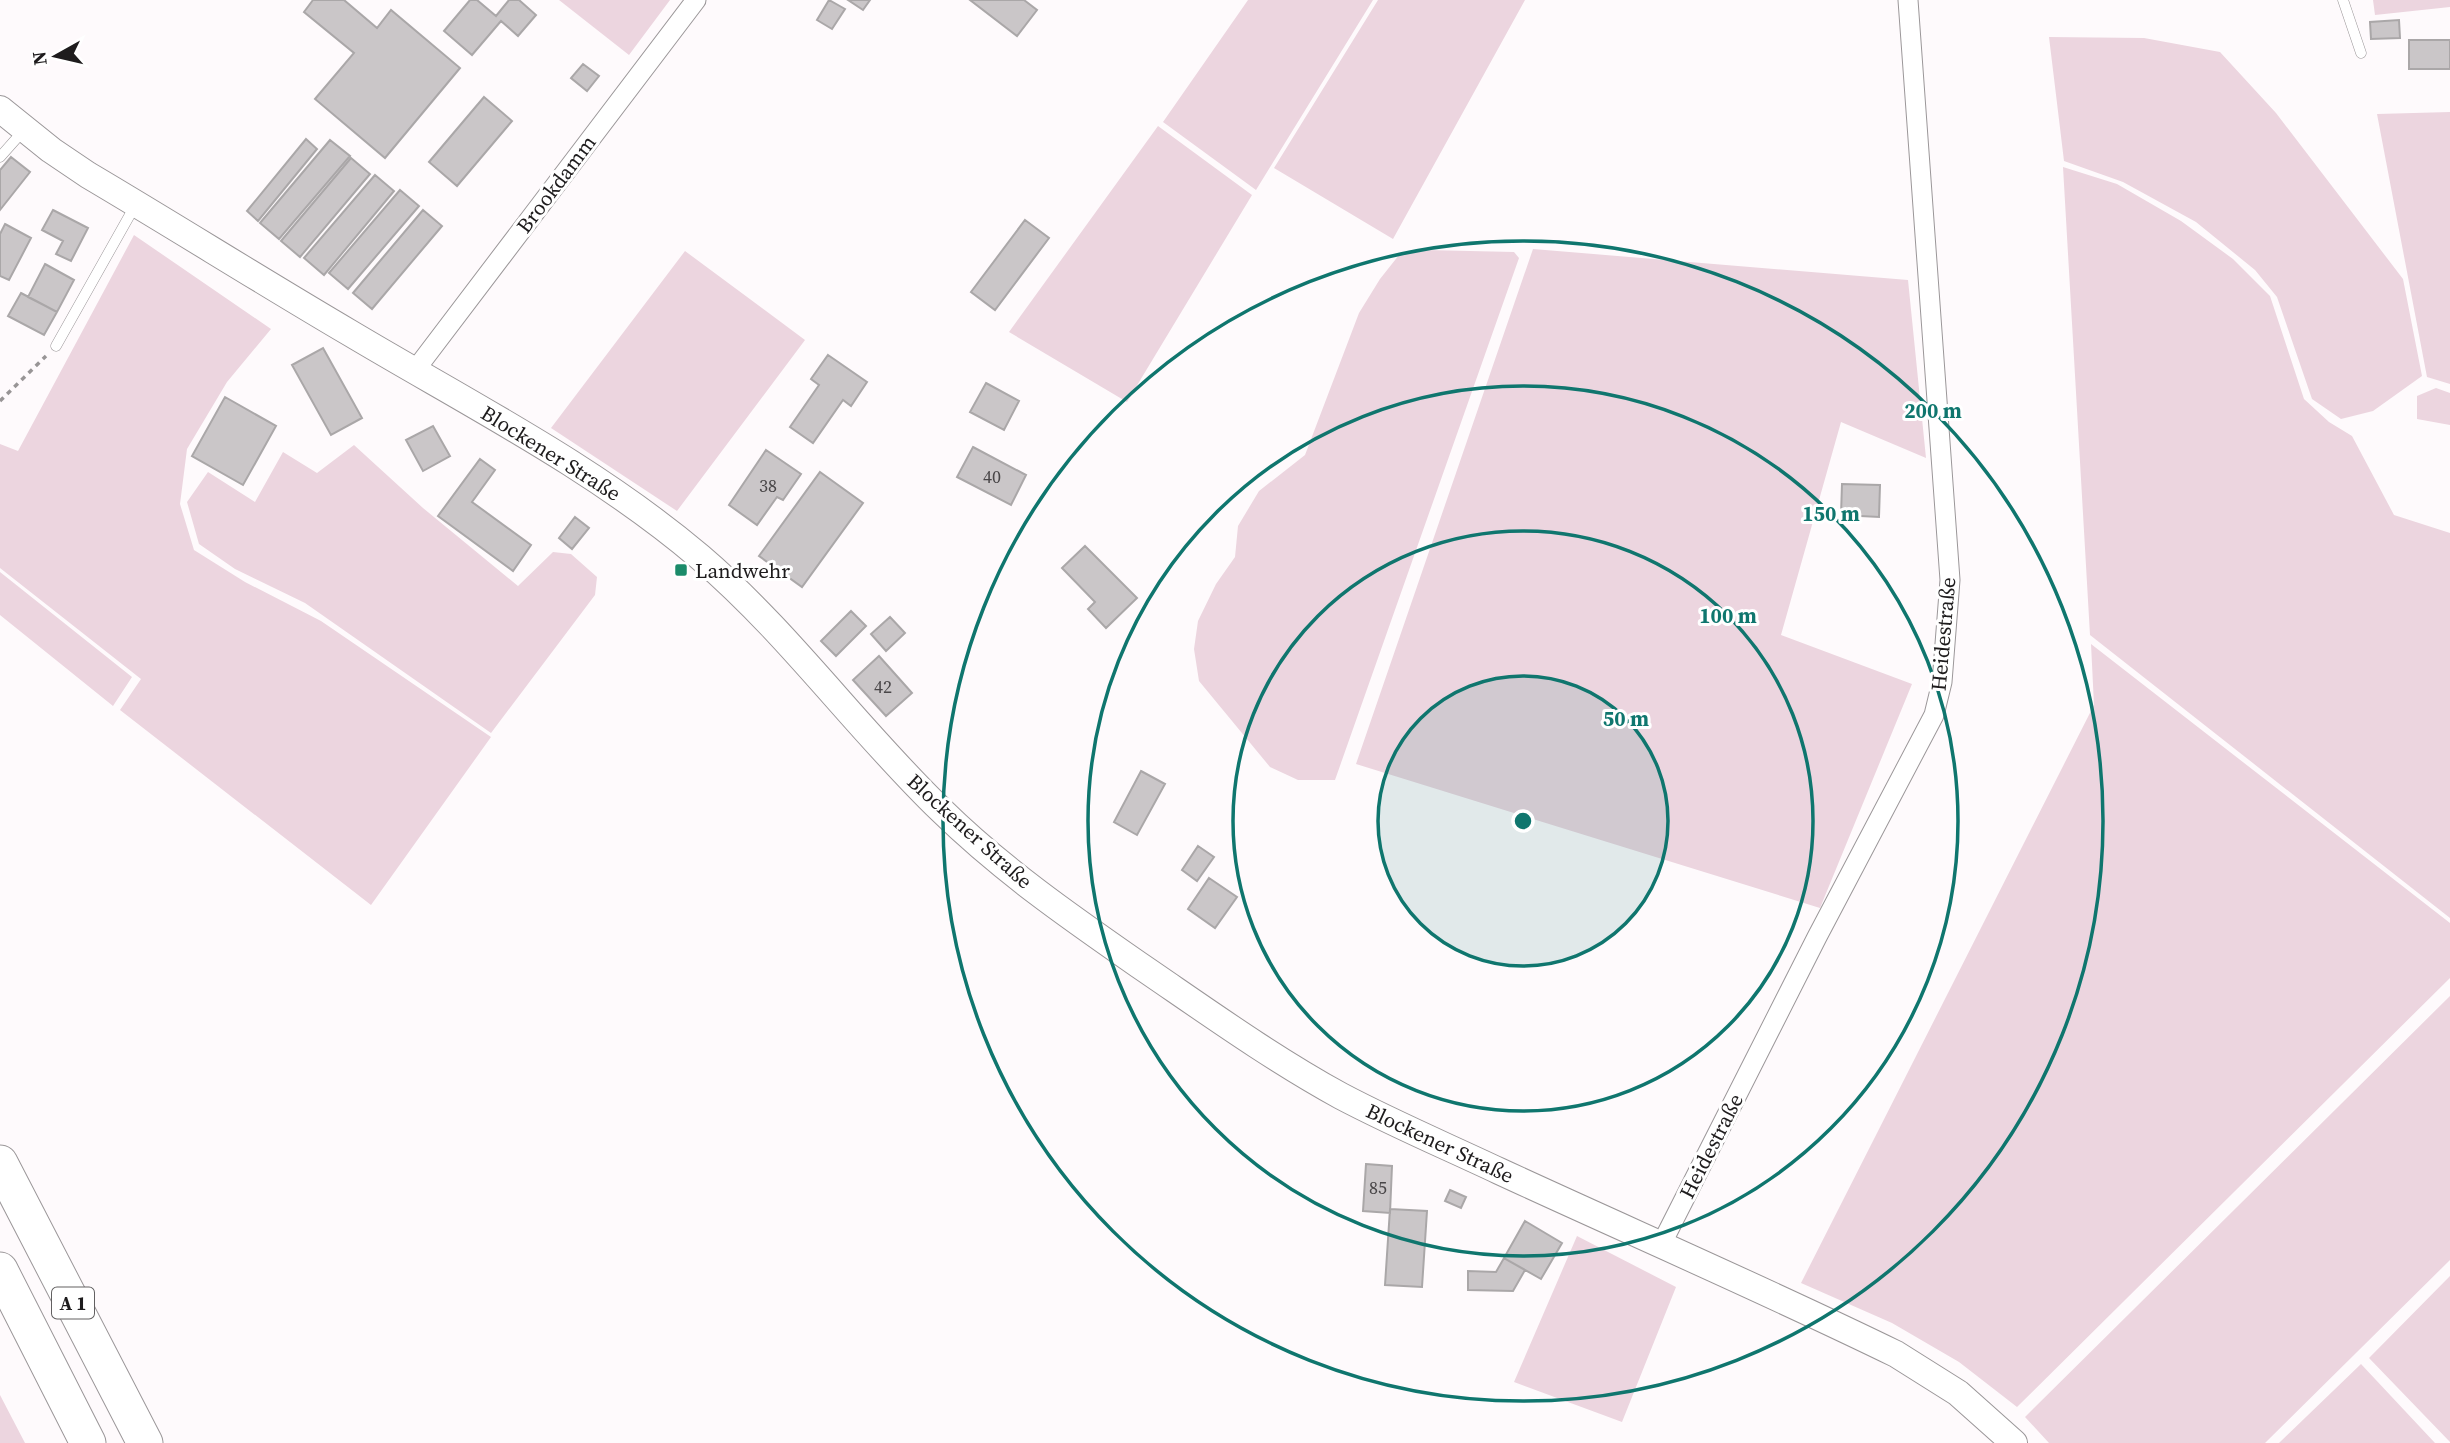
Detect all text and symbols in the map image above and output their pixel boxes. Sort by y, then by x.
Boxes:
north arrow [21,21,91,91]
text: N [25,50,53,67]
street label: Brookdamm [510,129,603,239]
text: 200 m [1904,396,1962,425]
street label: Blockener Straße [476,398,626,508]
house number: 40 [983,464,1001,489]
house number: 38 [759,473,777,498]
text: 150 m [1802,499,1860,528]
place label: Landwehr [695,556,790,585]
marker: Landwehr [673,562,689,578]
street label: Heidestraße [1924,576,1962,692]
text: 100 m [1699,601,1757,630]
house number: 42 [874,674,892,699]
text: 50 m [1603,704,1649,733]
street label: Blockener Straße [901,767,1039,895]
centre of rings [1511,809,1535,833]
street label: Heidestraße [1672,1089,1750,1203]
street label: Blockener Straße [1362,1096,1518,1190]
house number: 85 [1369,1175,1387,1200]
road number: A 1 [52,1288,94,1318]

